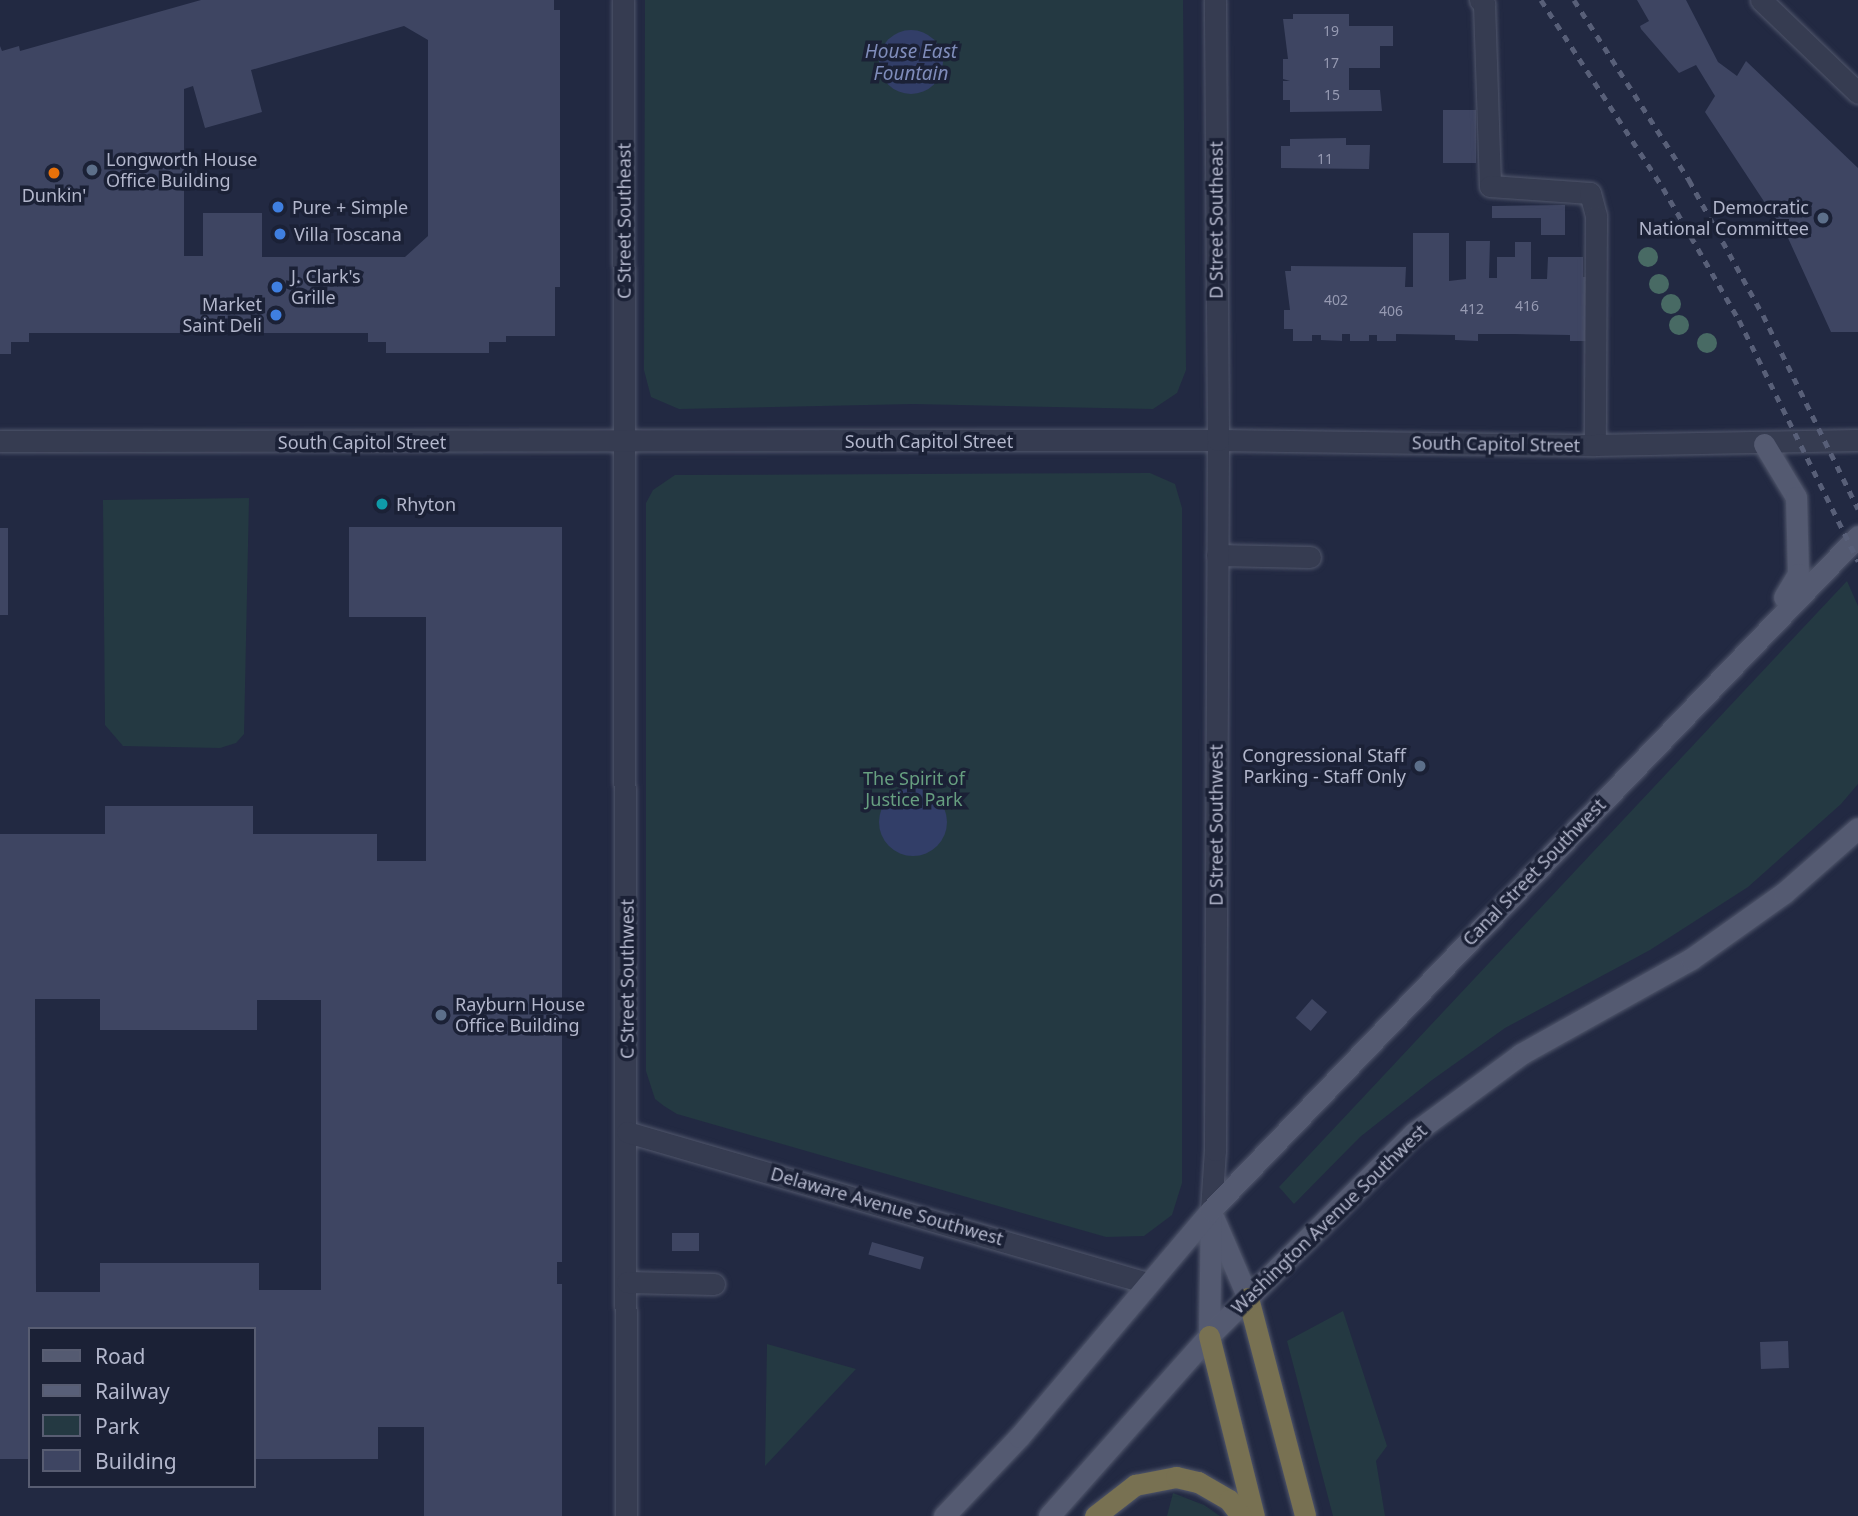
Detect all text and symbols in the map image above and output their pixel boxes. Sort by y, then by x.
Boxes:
house number: 19 [1323,23,1339,39]
water label: House East Fountain [865,41,957,85]
house number: 17 [1323,55,1339,71]
house number: 15 [1324,87,1340,103]
street label: D Street Southeast [1205,141,1227,299]
street label: C Street Southeast [613,143,635,299]
place label: Longworth House Office Building [106,149,257,192]
house number: 11 [1317,151,1333,167]
marker: Longworth House Office Building [84,162,100,178]
marker: Dunkin' [46,165,62,181]
place label: Dunkin' [22,184,86,206]
place label: Pure + Simple [292,196,408,218]
place label: Democratic National Committee [1639,197,1809,240]
marker: Pure + Simple [270,199,286,215]
marker: Democratic National Committee [1815,210,1831,226]
place label: Villa Toscana [294,223,402,245]
marker: Villa Toscana [272,226,288,242]
place label: J. Clark's Grille [291,266,361,308]
marker: J. Clark's Grille [269,279,285,295]
house number: 402 [1324,292,1348,308]
place label: Market Saint Deli [182,294,262,336]
house number: 416 [1515,298,1539,314]
house number: 412 [1460,301,1484,317]
house number: 406 [1379,303,1403,319]
marker: Market Saint Deli [268,307,284,323]
street label: South Capitol Street [845,430,1013,452]
street label: South Capitol Street [278,431,446,453]
street label: South Capitol Street [1412,432,1580,456]
place label: Rhyton [396,493,456,515]
marker: Rhyton [374,496,390,512]
street label: D Street Southwest [1205,744,1227,906]
place label: Congressional Staff Parking - Staff Only [1242,745,1406,788]
marker: Congressional Staff Parking - Staff Only [1412,758,1428,774]
park label: The Spirit of Justice Park [863,768,965,810]
street label: Canal Street Southwest [1458,794,1610,950]
street label: C Street Southwest [616,899,638,1059]
place label: Rayburn House Office Building [455,994,585,1036]
marker: Rayburn House Office Building [433,1007,449,1023]
street label: Washington Avenue Southwest [1227,1120,1431,1318]
street label: Delaware Avenue Southwest [768,1162,1006,1250]
legend [28,1327,256,1488]
text: Road [95,1342,145,1370]
text: Railway [95,1377,170,1405]
text: Park [95,1412,139,1440]
text: Building [95,1447,177,1475]

